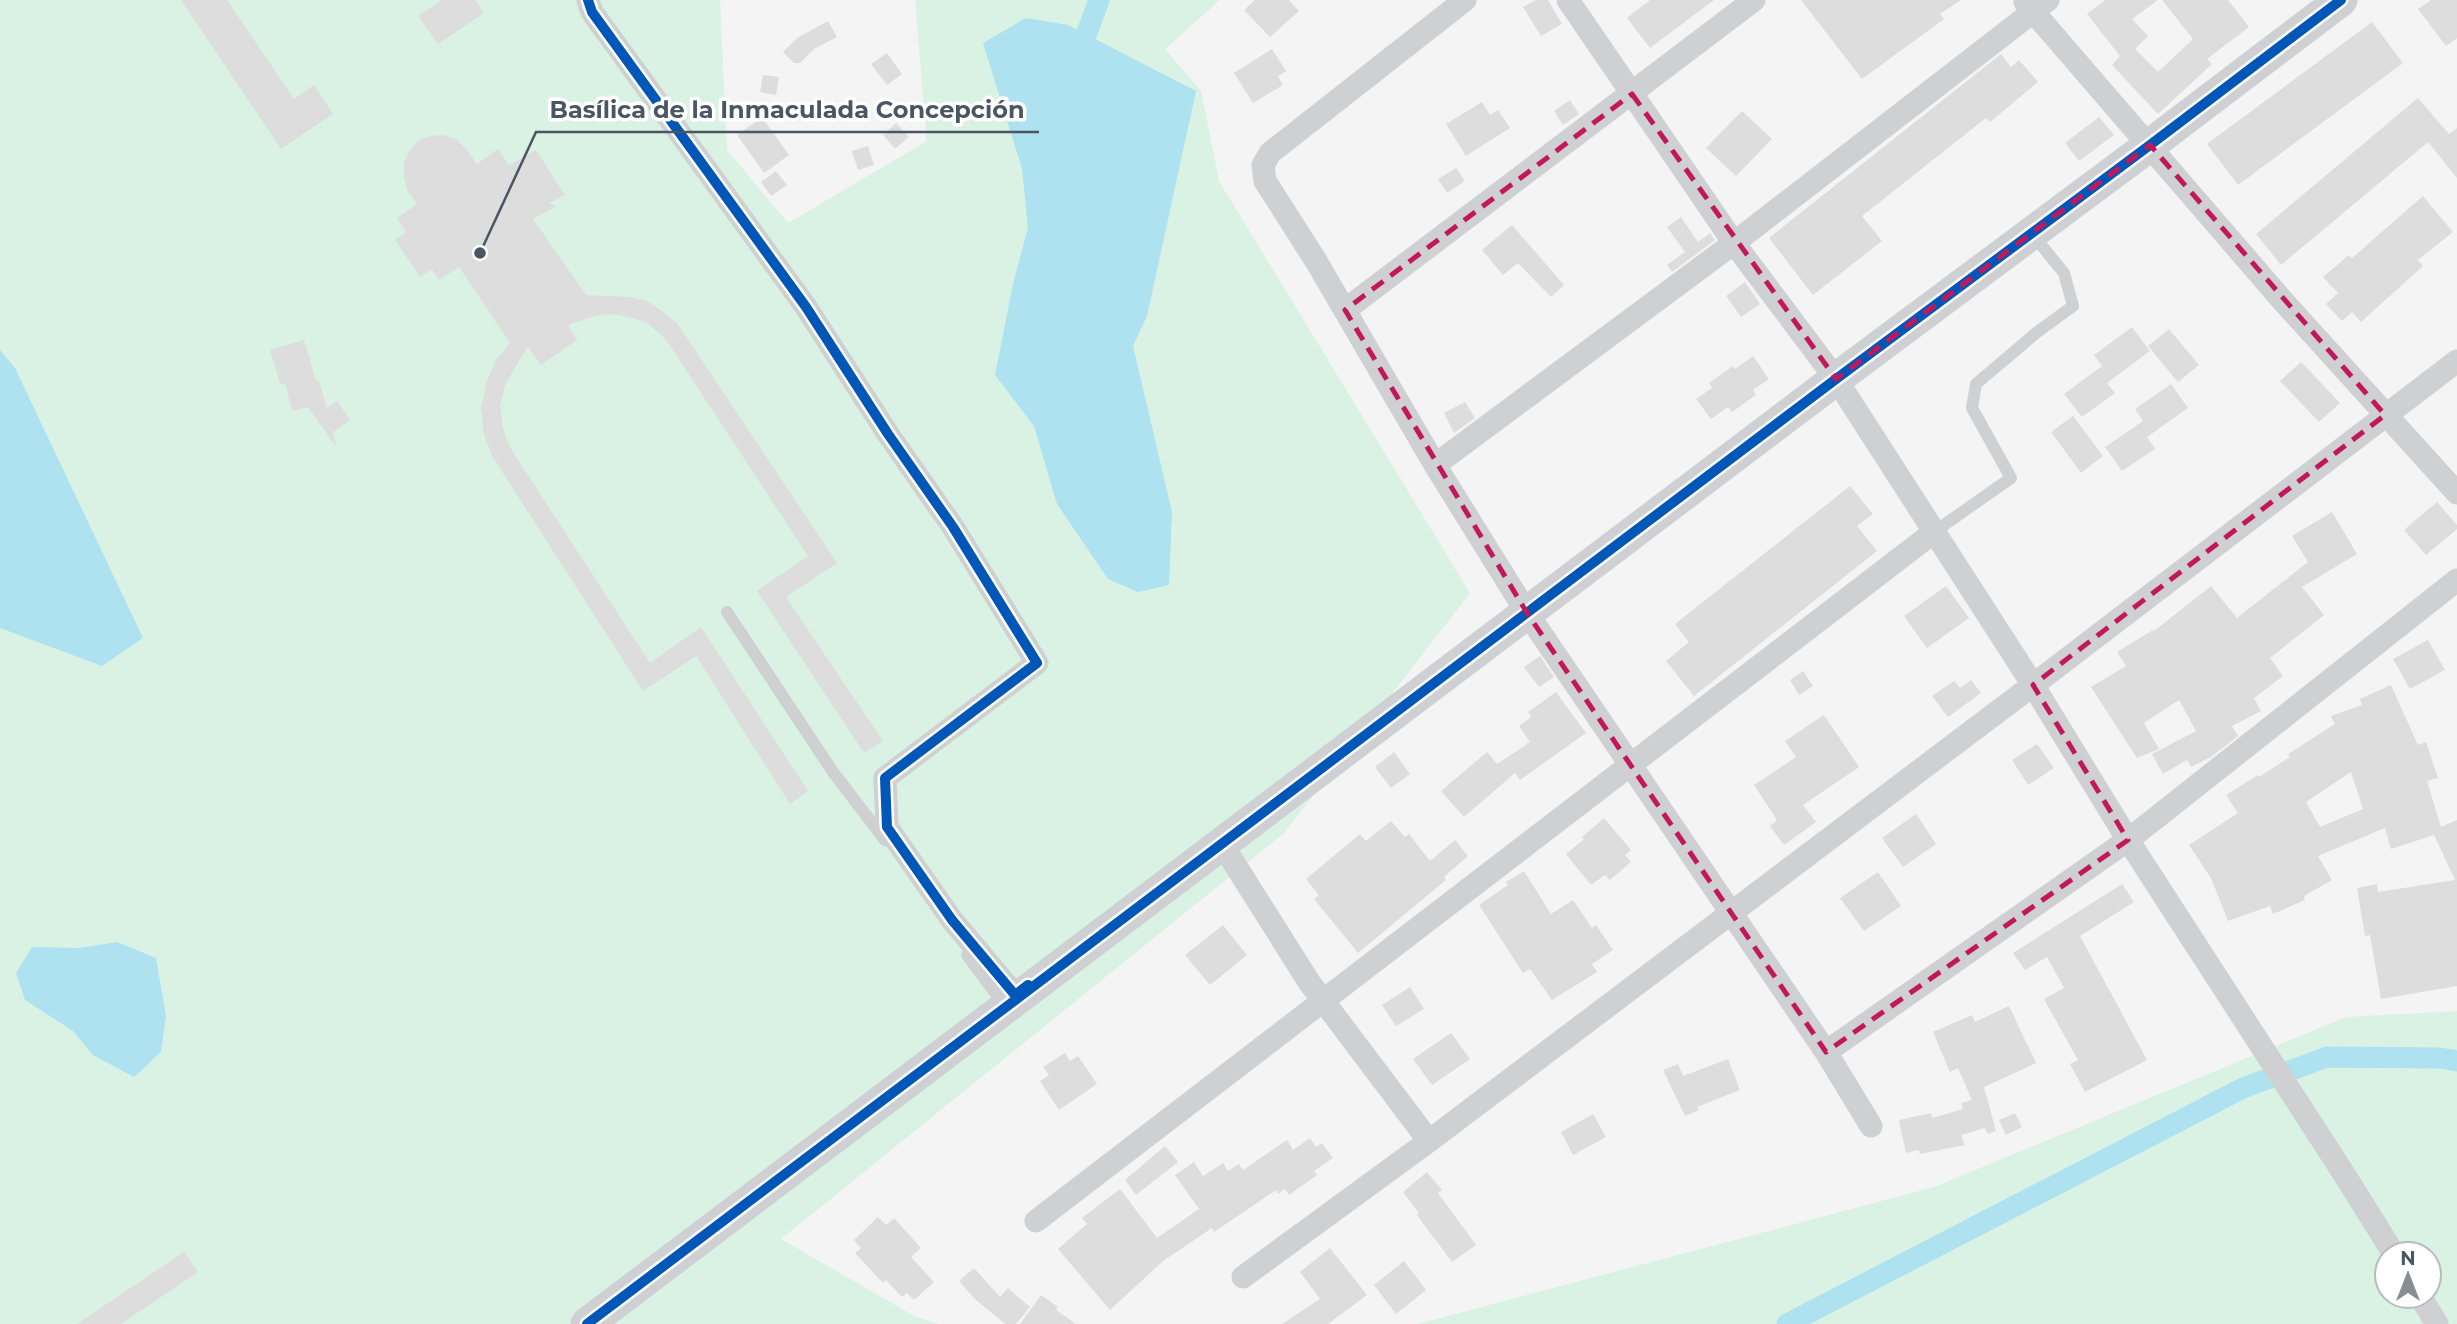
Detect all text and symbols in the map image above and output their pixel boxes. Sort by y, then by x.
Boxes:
callout: Basílica de la Inmaculada Concepción [536,87,1039,132]
text: Basílica de la Inmaculada Concepción [550,95,1024,124]
north arrow [2373,1240,2443,1310]
text: N [2400,1247,2416,1270]

